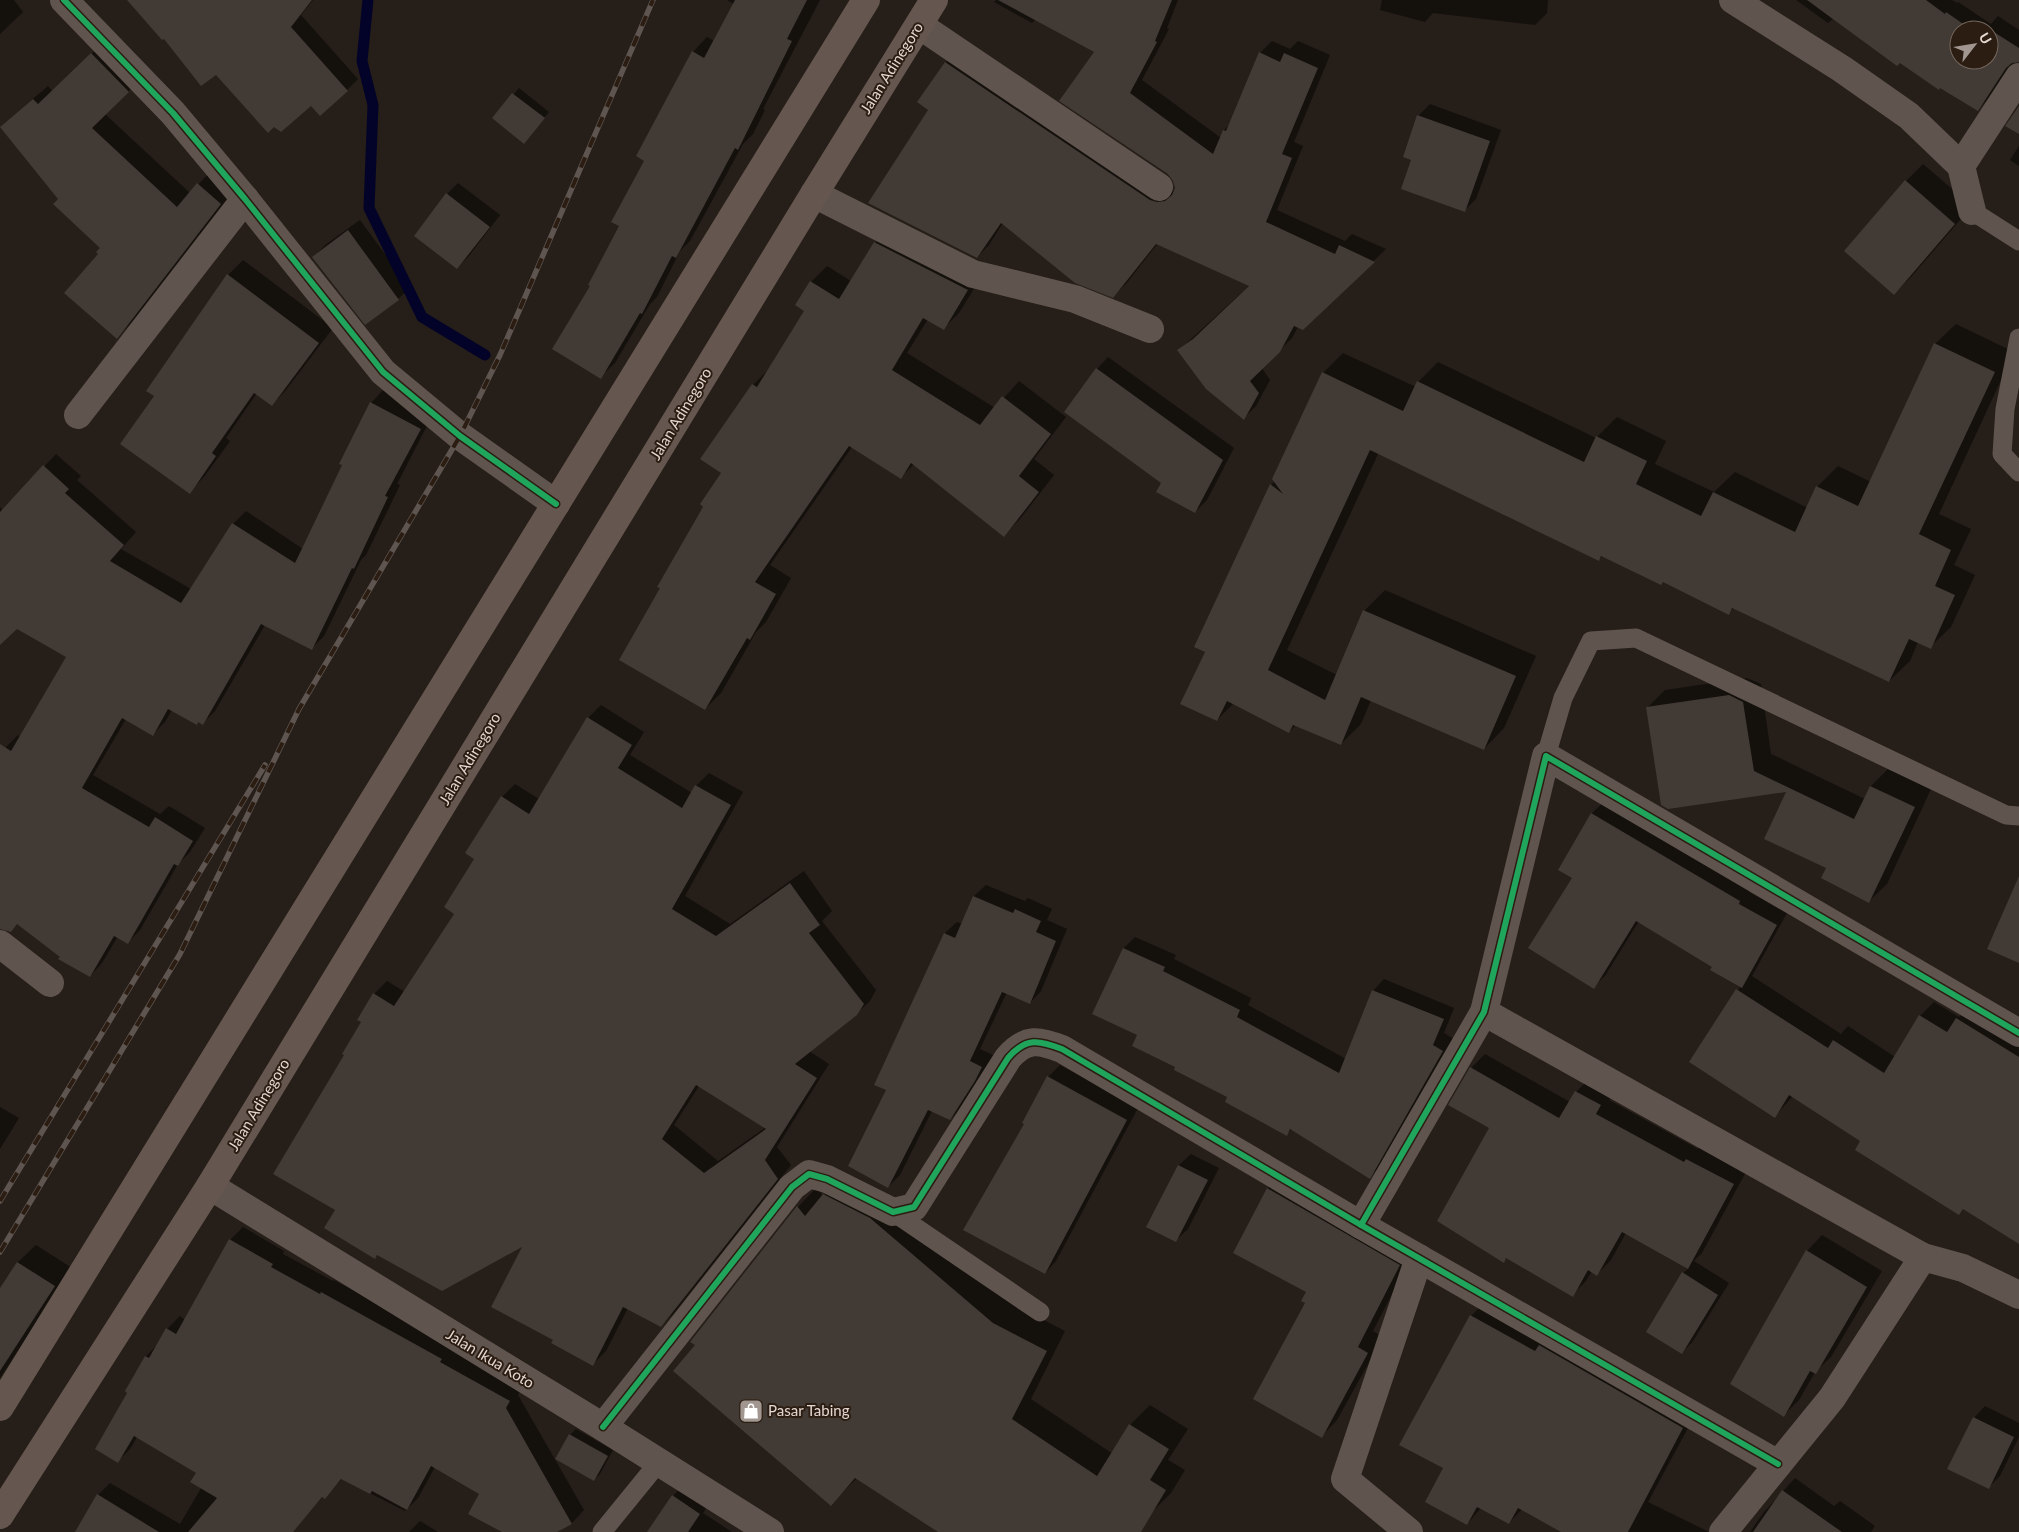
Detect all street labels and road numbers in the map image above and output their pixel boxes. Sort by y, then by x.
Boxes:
street label: Jalan Adinegoro [856,18,926,116]
street label: Jalan Adinegoro [646,364,715,463]
street label: Jalan Adinegoro [435,709,504,808]
street label: Jalan Adinegoro [224,1055,293,1154]
street label: Jalan Ikua Koto [443,1325,538,1392]

